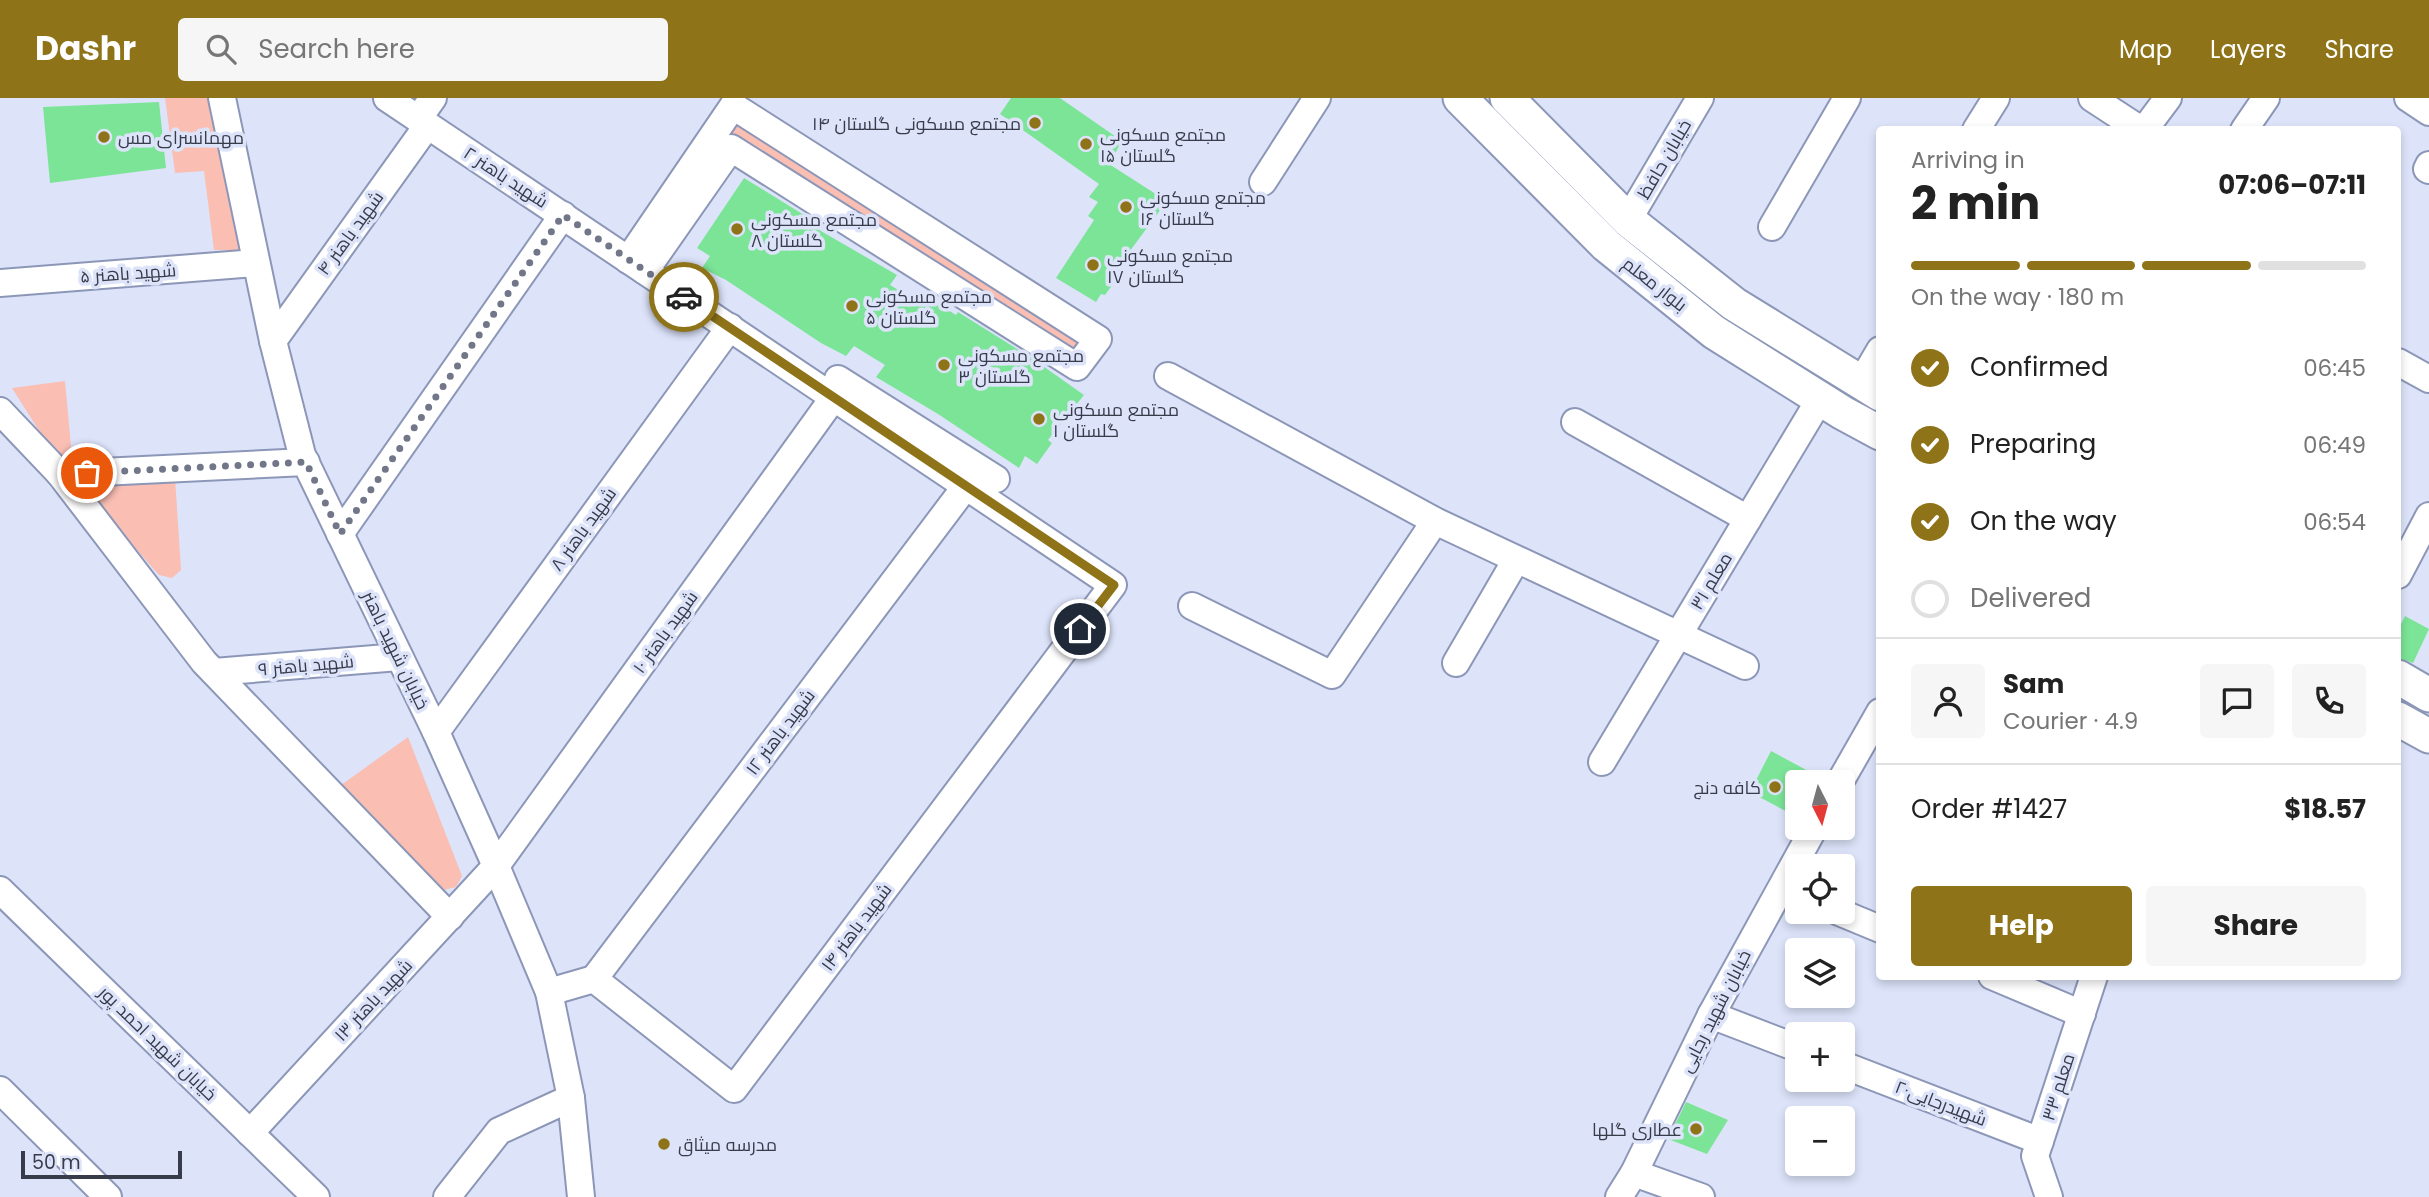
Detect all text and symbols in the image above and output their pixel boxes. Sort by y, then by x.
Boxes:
search box [178,18,668,81]
text: Dashr [35,25,136,72]
icon: search [202,30,240,68]
text: Search here [258,31,415,67]
text: Map [2119,33,2172,66]
text: Layers [2210,33,2286,66]
text: Share [2324,33,2394,66]
place label: مجتمع مسکونی گلستان ۱۴ [812,111,1021,136]
marker: مجتمع مسکونی گلستان ۱۴ [1027,115,1043,131]
street label: خیابان حافظ [1631,115,1697,203]
place label: مجتمع مسکونی گلستان ۱۵ [1100,122,1226,168]
place label: مهمانسرای مس [118,125,244,150]
marker: مهمانسرای مس [96,129,112,145]
marker: مجتمع مسکونی گلستان ۱۵ [1078,136,1094,152]
street label: شهید باهنر ۲ [459,140,553,214]
text: Arriving in [1911,144,2025,176]
text: 07:06–07:11 [2218,167,2366,203]
text: 2 min [1911,171,2040,235]
place label: مجتمع مسکونی گلستان ۱۶ [1140,185,1266,231]
street label: شهید باهنر ۴ [311,186,389,280]
marker: مجتمع مسکونی گلستان ۱۶ [1118,199,1134,215]
place label: مجتمع مسکونی گلستان ۸ [751,207,877,253]
marker: مجتمع مسکونی گلستان ۸ [729,221,745,237]
place label: مجتمع مسکونی گلستان ۱۷ [1107,243,1233,289]
street label: بلوار معلم [1618,251,1692,317]
street label: شهید باهنر ۵ [79,257,177,289]
marker: مجتمع مسکونی گلستان ۱۷ [1085,257,1101,273]
courier [649,262,719,332]
icon: car [665,278,703,316]
text: On the way · 180 m [1911,281,2124,313]
place label: مجتمع مسکونی گلستان ۵ [866,284,992,330]
marker: مجتمع مسکونی گلستان ۵ [844,298,860,314]
place label: مجتمع مسکونی گلستان ۳ [958,343,1084,389]
icon: check [1911,349,1949,387]
text: Confirmed [1970,349,2108,385]
text: 06:45 [2303,352,2366,384]
marker: مجتمع مسکونی گلستان ۳ [936,357,952,373]
place label: مجتمع مسکونی گلستان ۱ [1053,397,1179,443]
marker: مجتمع مسکونی گلستان ۱ [1031,411,1047,427]
icon: check [1911,426,1949,464]
text: Preparing [1970,426,2096,462]
text: 06:49 [2303,429,2366,461]
pin [57,443,117,503]
icon: bag [68,454,106,492]
street label: شهید باهنر ۸ [544,482,622,576]
icon: check [1911,503,1949,541]
text: On the way [1970,503,2117,539]
text: 06:54 [2303,506,2366,538]
street label: معلم ۳۱ [1684,548,1738,614]
text: Delivered [1970,580,2091,616]
street label: خیابان شهید باهنر [356,586,436,714]
street label: شهید باهنر ۱۰ [627,586,703,678]
pin [1050,599,1110,659]
icon: home [1061,610,1099,648]
street label: شهید باهنر ۹ [257,648,355,682]
button: person [1911,664,1985,738]
button: chat [2200,664,2274,738]
button: phone [2292,664,2366,738]
text: Sam [2003,666,2064,702]
street label: شهید باهنر ۱۲ [739,684,821,780]
text: Courier · 4.9 [2003,705,2138,737]
north arrow [1785,770,1855,840]
map controls [1785,770,1855,1176]
place label: کافه دنج [1694,775,1761,800]
marker: کافه دنج [1767,779,1783,795]
text: Order #1427 [1911,791,2067,827]
text: $18.57 [2284,791,2366,827]
button: locate [1785,854,1855,924]
street label: شهید باهنر ۱۴ [815,878,897,976]
button: Help [1911,886,2132,966]
button: Share [2146,886,2366,966]
button: layers [1785,938,1855,1008]
street label: خیابان شهید رجایی [1673,945,1757,1077]
street label: شهید باهنر ۱۳ [328,953,418,1047]
street label: خیابان شهید احمد پور [93,979,223,1106]
button: + [1785,1022,1855,1092]
street label: معلم ۳۳ [2035,1050,2081,1124]
street label: شهیدرجایی۲۰ [1891,1074,1991,1132]
button: − [1785,1106,1855,1176]
place label: عطاری گلها [1592,1117,1682,1142]
marker: عطاری گلها [1688,1121,1704,1137]
place label: مدرسه میثاق [678,1132,777,1157]
marker: مدرسه میثاق [656,1136,672,1152]
scale bar [21,1148,182,1180]
text: 50 m [32,1149,81,1176]

